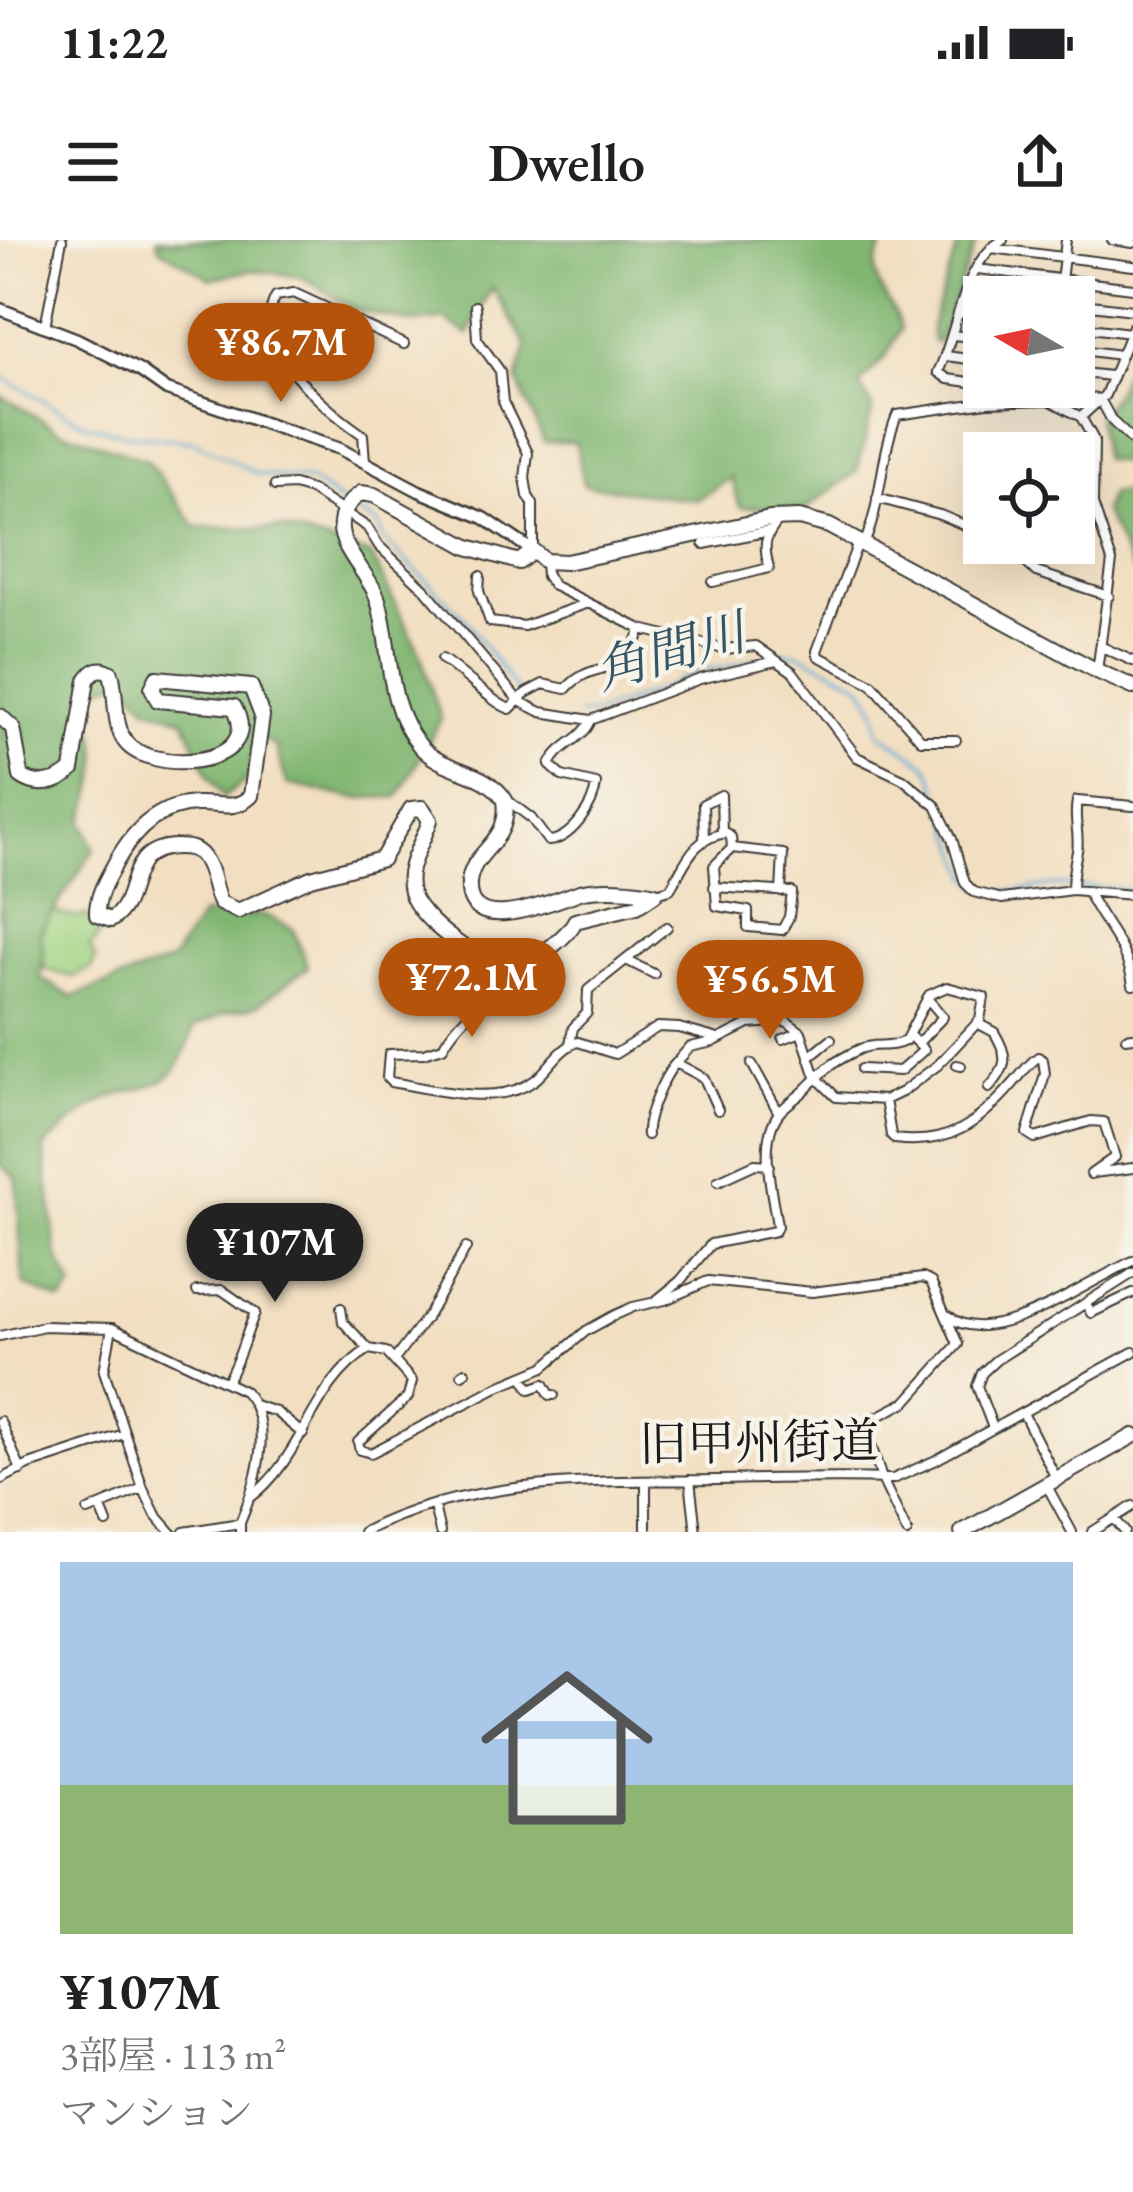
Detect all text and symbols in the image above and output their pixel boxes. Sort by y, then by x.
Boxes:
text: 11:22 [60,13,168,71]
text: Dwello [488,127,645,197]
icon: menu [60,129,126,195]
icon: share [1007,129,1073,195]
north arrow [963,276,1095,408]
map controls [963,276,1095,564]
pin: ¥86.7M [183,303,379,405]
text: ¥86.7M [215,316,347,367]
button: locate [963,432,1095,564]
water label: 角間川 [587,597,757,704]
pin: ¥72.1M [374,938,570,1040]
pin: ¥56.5M [672,940,868,1042]
text: ¥72.1M [406,951,538,1002]
text: ¥56.5M [704,953,836,1004]
pin: ¥107M [191,1203,359,1305]
text: ¥107M [213,1216,337,1267]
street label: 旧甲州街道 [638,1409,880,1475]
icon: home [459,1640,675,1856]
text: ¥107M [60,1958,221,2024]
text: 3部屋 · 113 m² [60,2030,286,2081]
text: マンション [60,2087,253,2138]

